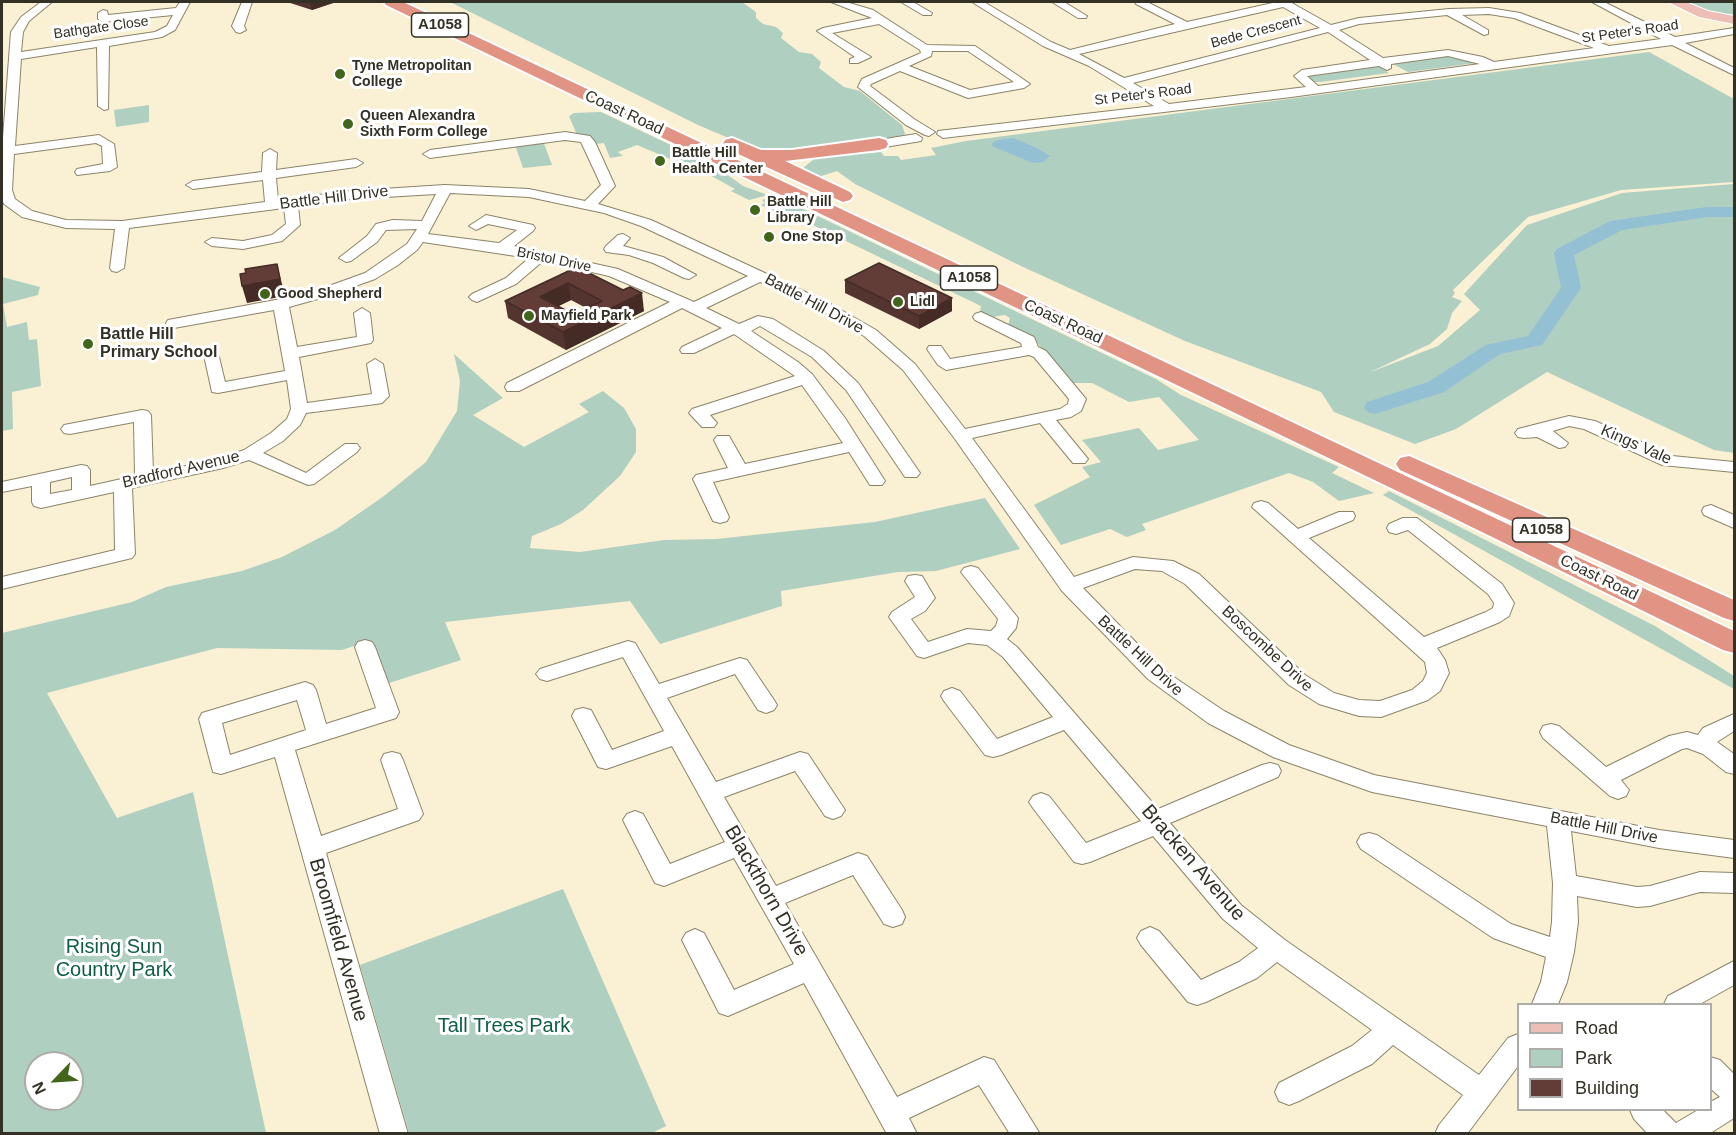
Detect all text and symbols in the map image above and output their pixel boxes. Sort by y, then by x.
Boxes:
street label: Bede Crescent [1209,12,1303,52]
street label: Bathgate Close [52,13,150,43]
road number: A1058 [412,13,468,37]
street label: St Peter's Road [1581,17,1679,47]
place label: Tyne Metropolitan College [352,58,472,90]
marker: Tyne Metropolitan College [333,67,347,81]
street label: St Peter's Road [1094,81,1192,109]
street label: Coast Road [582,86,666,140]
place label: Queen Alexandra Sixth Form College [360,108,488,140]
marker: Queen Alexandra Sixth Form College [341,117,355,131]
place label: Battle Hill Health Center [672,145,763,178]
marker: Battle Hill Health Center [653,154,667,168]
street label: Battle Hill Drive [279,182,389,214]
place label: Battle Hill Library [767,194,832,226]
marker: Battle Hill Library [748,203,762,217]
place label: One Stop [781,229,843,245]
marker: One Stop [762,230,776,244]
street label: Bristol Drive [515,244,593,276]
road number: A1058 [940,266,998,290]
street label: Battle Hill Drive [761,270,867,338]
place label: Good Shepherd [277,286,382,302]
marker: Good Shepherd [258,287,272,301]
place label: Lidl [910,294,935,310]
marker: Lidl [891,295,905,309]
street label: Coast Road [1021,295,1105,349]
place label: Mayfield Park [541,308,631,324]
marker: Mayfield Park [522,309,536,323]
place label: Battle Hill Primary School [100,325,217,363]
marker: Battle Hill Primary School [81,337,95,351]
street label: Kings Vale [1598,421,1674,469]
street label: Bradford Avenue [120,447,242,493]
road number: A1058 [1512,518,1570,542]
street label: Coast Road [1557,551,1641,605]
street label: Boscombe Drive [1218,602,1316,696]
street label: Battle Hill Drive [1093,612,1187,700]
street label: Bracken Avenue [1136,800,1250,926]
street label: Battle Hill Drive [1548,808,1660,848]
street label: Blackthorn Drive [719,821,813,961]
street label: Broomfield Avenue [303,856,373,1024]
park label: Rising Sun Country Park [56,935,172,982]
legend [1517,1003,1712,1111]
park label: Tall Trees Park [438,1014,570,1038]
text: Road [1575,1018,1618,1038]
text: Park [1575,1048,1612,1068]
north arrow [24,1051,84,1111]
text: Building [1575,1078,1639,1098]
text: N [29,1079,49,1097]

